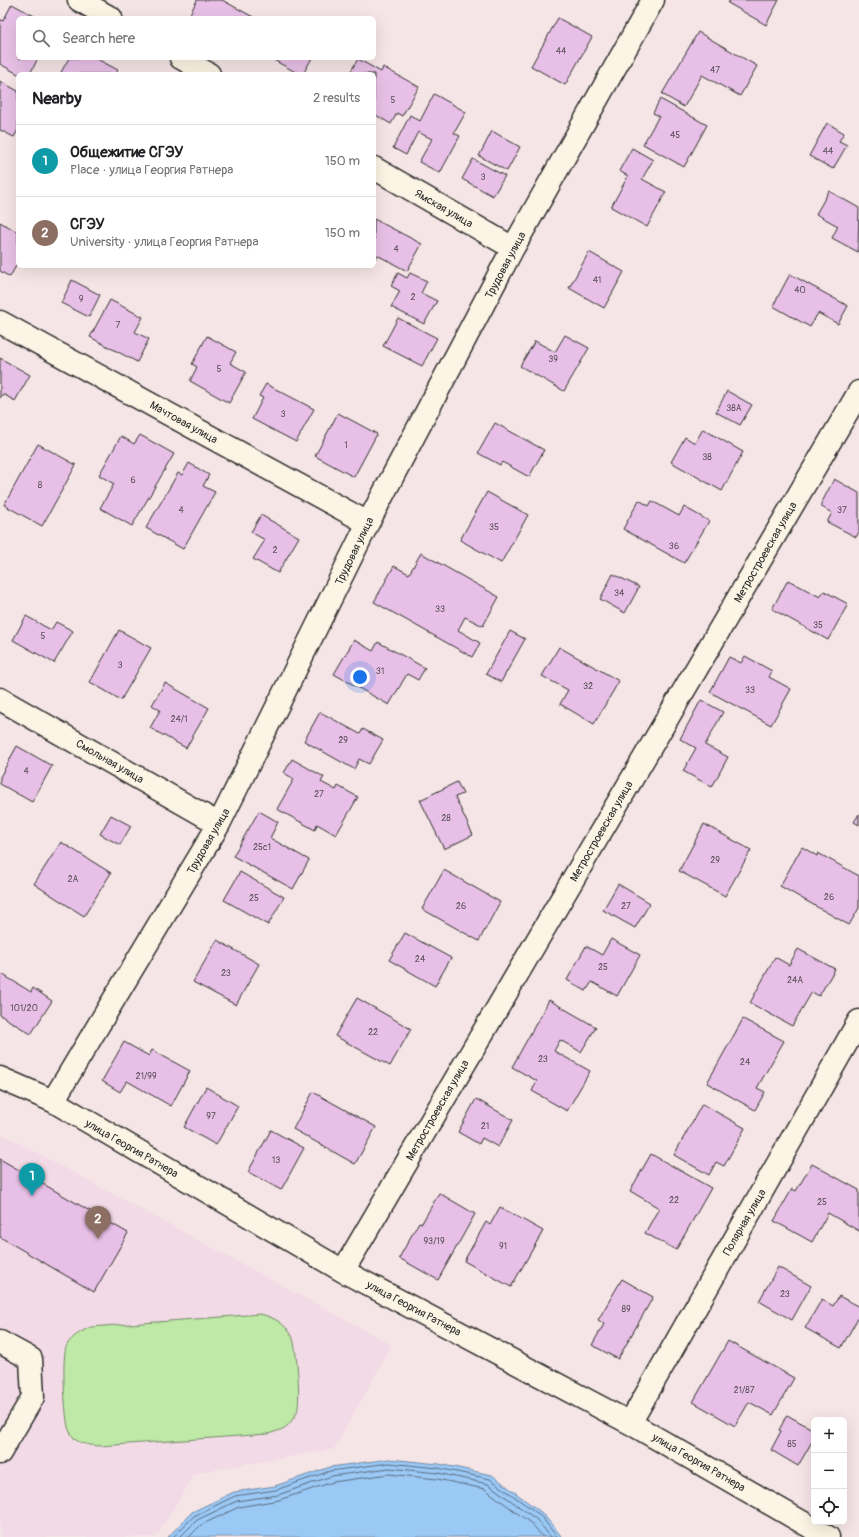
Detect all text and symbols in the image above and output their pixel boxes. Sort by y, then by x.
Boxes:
search box [16,16,376,60]
icon: search [30,27,52,49]
text: Search here [62,29,135,48]
house number: 44 [556,46,567,57]
house number: 47 [710,65,720,76]
text: Nearby [32,88,81,109]
text: 2 results [313,90,360,106]
house number: 5 [391,95,396,106]
house number: 45 [670,130,680,141]
text: Общежитие СГЭУ [70,143,183,162]
house number: 44 [823,146,834,157]
text: 1 [42,153,48,169]
text: 150 m [325,153,360,169]
text: Place · улица Георгия Ратнера [70,162,233,178]
house number: 3 [480,172,486,183]
street label: Ямская улица [412,187,475,230]
text: СГЭУ [70,215,104,234]
text: 2 [41,225,49,241]
text: 150 m [325,225,360,241]
street label: Трудовая улица [482,230,529,301]
text: University · улица Георгия Ратнера [70,234,259,250]
house number: 4 [393,244,399,255]
house number: 41 [593,275,601,286]
house number: 40 [794,285,806,296]
house number: 2 [410,292,416,303]
house number: 9 [79,294,84,305]
house number: 7 [116,320,121,331]
house number: 39 [548,354,558,365]
house number: 5 [217,364,222,375]
street label: Мачтовая улица [148,398,220,446]
house number: 38А [726,403,742,414]
house number: 3 [280,409,286,420]
house number: 1 [344,440,348,451]
house number: 38 [702,452,712,463]
house number: 6 [130,475,136,486]
house number: 8 [38,480,43,491]
street label: Метростроевская улица [731,500,800,605]
house number: 4 [178,505,184,516]
house number: 37 [837,505,847,516]
street label: Трудовая улица [332,515,377,587]
house number: 35 [489,522,499,533]
house number: 36 [669,541,679,552]
house number: 2 [272,545,278,556]
house number: 34 [614,588,625,599]
house number: 33 [435,604,445,615]
house number: 35 [813,620,823,631]
house number: 5 [41,631,46,642]
house number: 3 [117,660,123,671]
house number: 31 [376,666,384,677]
your location [350,667,370,687]
house number: 32 [583,681,593,692]
house number: 33 [745,685,755,696]
house number: 24/1 [170,714,188,725]
house number: 29 [338,735,348,746]
street label: Смольная улица [73,737,146,786]
house number: 4 [23,766,29,777]
street label: Метростроевская улица [567,779,636,884]
house number: 27 [314,789,324,800]
street label: Трудовая улица [184,806,233,877]
house number: 28 [441,813,451,824]
house number: 25с1 [253,842,271,853]
house number: 29 [710,855,720,866]
house number: 2А [68,874,79,885]
house number: 26 [824,892,834,903]
house number: 25 [249,893,259,904]
house number: 26 [456,901,466,912]
house number: 27 [621,901,631,912]
house number: 24 [415,954,426,965]
house number: 25 [598,962,608,973]
house number: 23 [221,968,231,979]
house number: 24А [787,975,803,986]
house number: 101/20 [10,1003,38,1014]
house number: 22 [368,1027,378,1038]
house number: 23 [538,1054,548,1065]
house number: 24 [740,1057,751,1068]
street label: Метростроевская улица [403,1058,472,1163]
house number: 21/99 [135,1071,157,1082]
house number: 97 [206,1111,216,1122]
street label: улица Георгия Ратнера [82,1116,181,1180]
house number: 21 [481,1121,489,1132]
house number: 13 [272,1155,280,1166]
pin: 1 [19,1163,45,1196]
street label: Полярная улица [720,1187,769,1258]
house number: 22 [669,1195,679,1206]
house number: 25 [817,1197,827,1208]
pin: 2 [85,1206,111,1239]
house number: 93/19 [423,1236,445,1247]
house number: 91 [499,1241,507,1252]
street label: улица Георгия Ратнера [363,1278,463,1339]
house number: 23 [780,1289,790,1300]
house number: 89 [621,1304,631,1315]
house number: 21/87 [733,1385,755,1396]
map controls [811,1417,847,1525]
button: + [811,1417,847,1453]
street label: улица Георгия Ратнера [649,1430,748,1494]
house number: 85 [787,1439,797,1450]
button: − [811,1453,847,1489]
button: locate [811,1489,847,1525]

